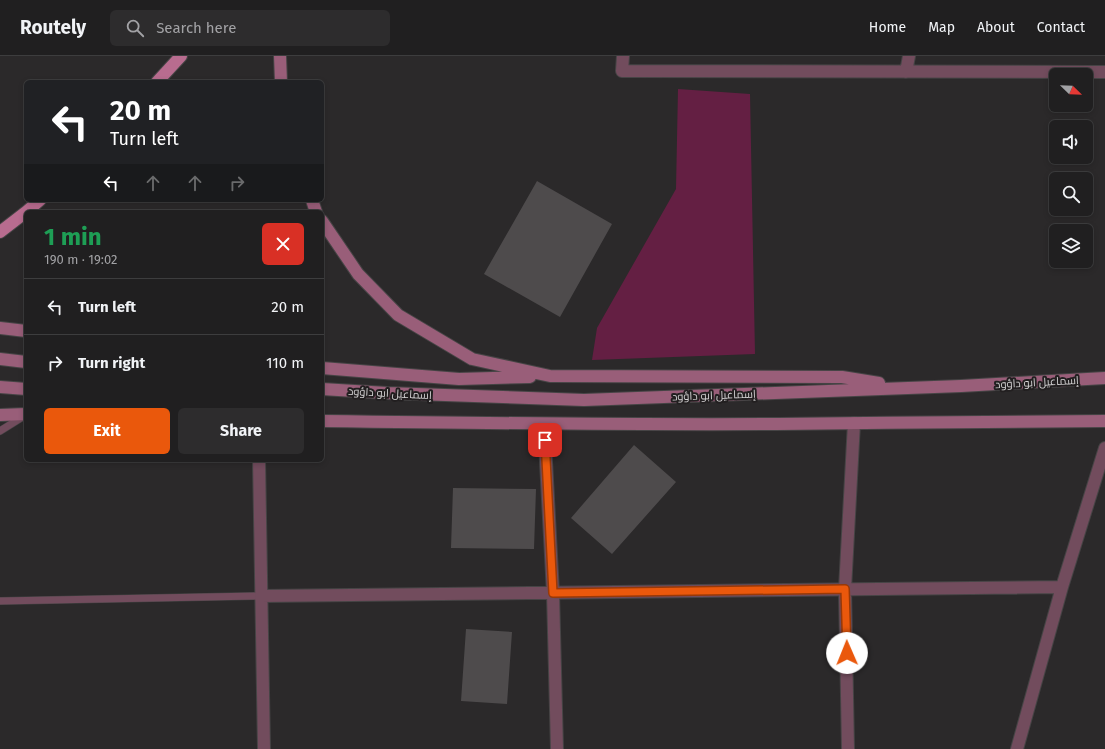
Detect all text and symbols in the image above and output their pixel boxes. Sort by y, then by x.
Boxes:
search box [110,10,390,46]
text: Routely [20,16,86,39]
icon: search [124,17,146,39]
text: Search here [156,19,236,37]
text: Home [869,19,906,36]
text: Map [928,19,955,36]
text: About [977,19,1015,36]
text: Contact [1037,19,1085,36]
north arrow [1049,68,1093,112]
map controls [1049,68,1093,268]
text: 20 m [110,94,171,127]
icon: left [44,96,96,148]
button: sound [1049,120,1093,164]
text: Turn left [110,128,179,150]
icon: left [100,172,122,194]
icon: ahead [142,172,164,194]
icon: ahead [184,172,206,194]
icon: right [226,172,248,194]
button: search [1049,172,1093,216]
text: 1 min [44,223,102,251]
button: close [262,223,304,265]
button: layers [1049,224,1093,268]
text: 190 m · 19:02 [44,252,117,267]
icon: left [44,296,66,318]
text: Turn left [78,298,136,316]
text: 20 m [271,298,304,316]
icon: right [44,352,66,374]
text: Turn right [78,354,145,372]
text: 110 m [266,354,304,372]
street label: إسماعيل ابو داؤود [995,374,1079,391]
street label: إسماعيل ابو داؤود [348,385,432,402]
street label: إسماعيل ابو داؤود [672,388,756,403]
button: Exit [44,408,170,454]
button: Share [178,408,304,454]
pin [528,423,562,457]
icon: arrive [534,429,556,451]
position arrow [826,632,868,674]

